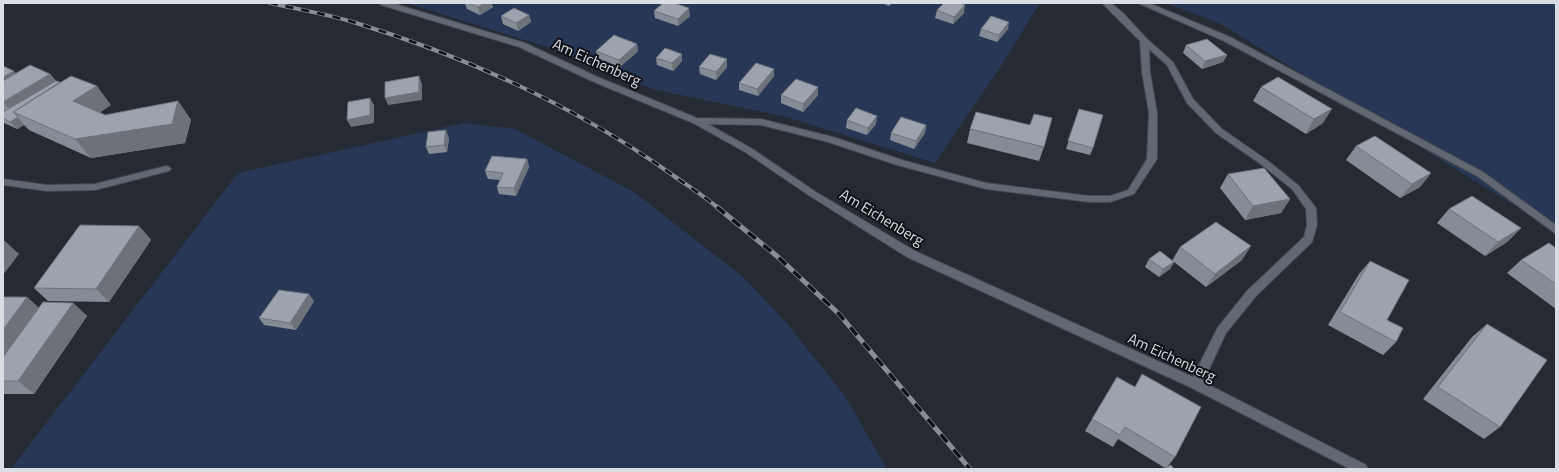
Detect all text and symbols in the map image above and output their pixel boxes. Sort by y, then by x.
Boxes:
street label: Am Eichenberg [549,32,645,92]
street label: Am Eichenberg [835,183,929,251]
street label: Am Eichenberg [1124,327,1220,388]

